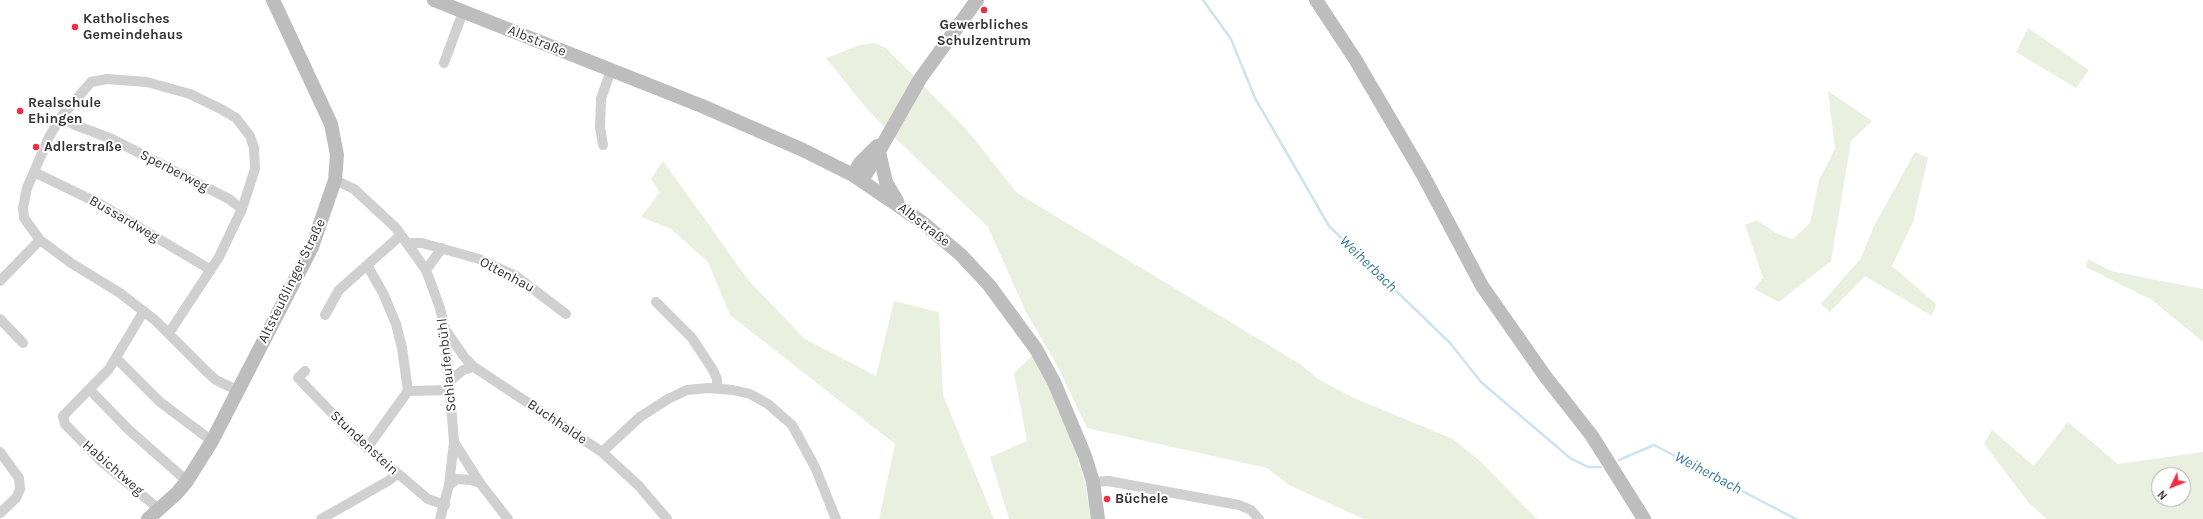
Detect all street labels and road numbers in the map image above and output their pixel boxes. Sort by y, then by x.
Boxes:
street label: Albstraße [505,22,569,60]
street label: Sperberweg [137,147,211,195]
street label: Bussardweg [86,192,162,246]
street label: Albstraße [895,199,953,251]
street label: Altsteußlinger Straße [255,216,329,346]
street label: Ottenhau [477,254,537,296]
street label: Schlaufenbühl [434,317,460,413]
street label: Buchhalde [524,396,590,448]
street label: Stundenstein [326,407,402,479]
street label: Habichtweg [79,437,147,499]

